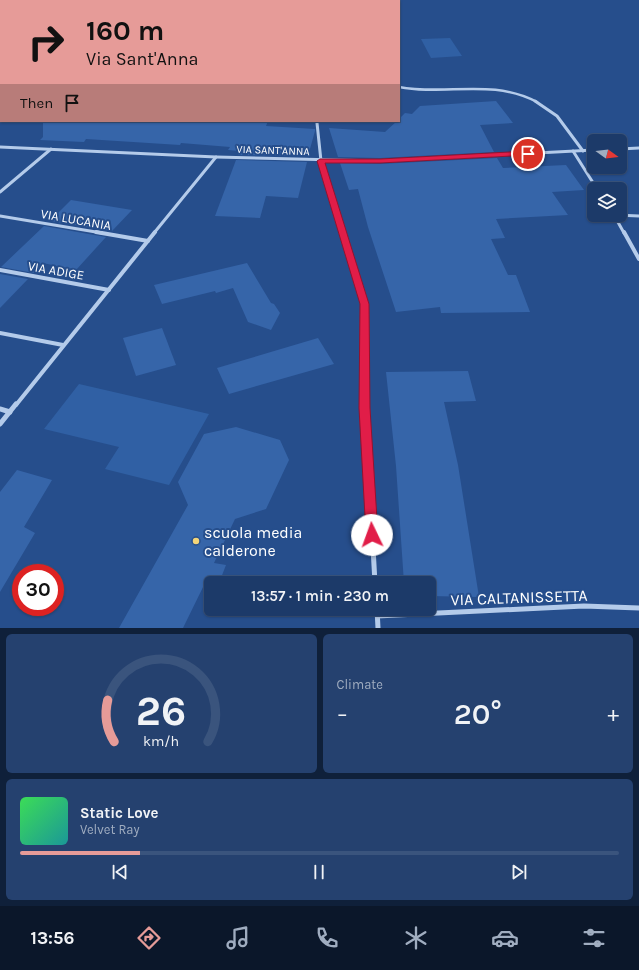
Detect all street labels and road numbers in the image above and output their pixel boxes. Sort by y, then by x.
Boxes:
street label: VIA SANT'ANNA [236,143,311,158]
street label: VIA LUCANIA [39,206,113,233]
street label: VIA ADIGE [27,258,85,283]
street label: VIA CALTANISSETTA [450,586,588,609]

